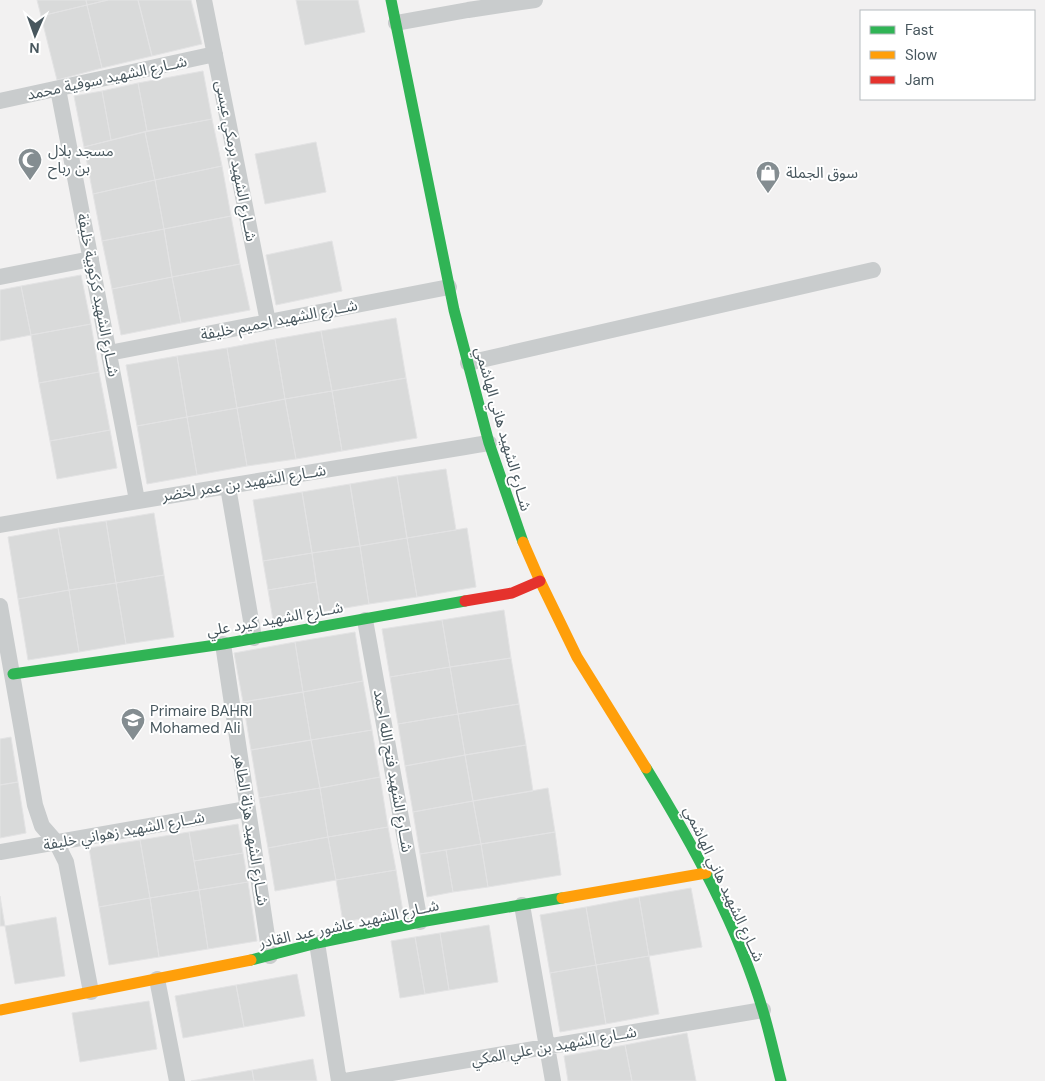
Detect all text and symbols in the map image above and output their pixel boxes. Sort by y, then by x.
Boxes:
north arrow [10,10,60,60]
legend [860,10,1035,100]
text: Fast [905,20,934,40]
text: N [29,39,40,57]
text: Slow [905,45,938,65]
street label: شــارع الشهيد سوفية محمد [25,51,190,107]
text: Jam [905,70,934,90]
street label: شــارع الشهيد برمكي عيسى [209,79,261,244]
place label: مسجد بلال بن رباح [48,141,114,180]
mosque icon: مسجد بلال بن رباح [17,147,43,181]
shop icon: سوق الجملة [755,160,781,194]
place label: سوق الجملة [786,163,858,183]
street label: شــارع الشهيد كركوبية خليفة [70,212,124,379]
street label: شــارع الشهيد احميم خليفة [199,295,360,347]
street label: شــارع الشهيد هاني الهاشمي [468,345,536,514]
street label: شــارع الشهيد بن عمر لخضر [160,460,328,508]
street label: شــارع الشهيد كيرد علي [205,597,345,643]
street label: شــارع الشهيد فتح الله احمد [367,688,417,855]
place label: Primaire BAHRI Mohamed Ali [150,701,252,738]
school or university icon: Primaire BAHRI Mohamed Ali [120,707,146,741]
street label: شــارع الشهيد هزلة الطاهر [227,752,273,908]
street label: شــارع الشهيد هاني الهاشمي [677,803,769,966]
street label: شــارع الشهيد زهواني خليفة [42,807,207,857]
street label: شــارع الشهيد عاشور عبد القادر [256,895,441,955]
street label: شــارع الشهيد بن علي المكي [470,1022,639,1072]

